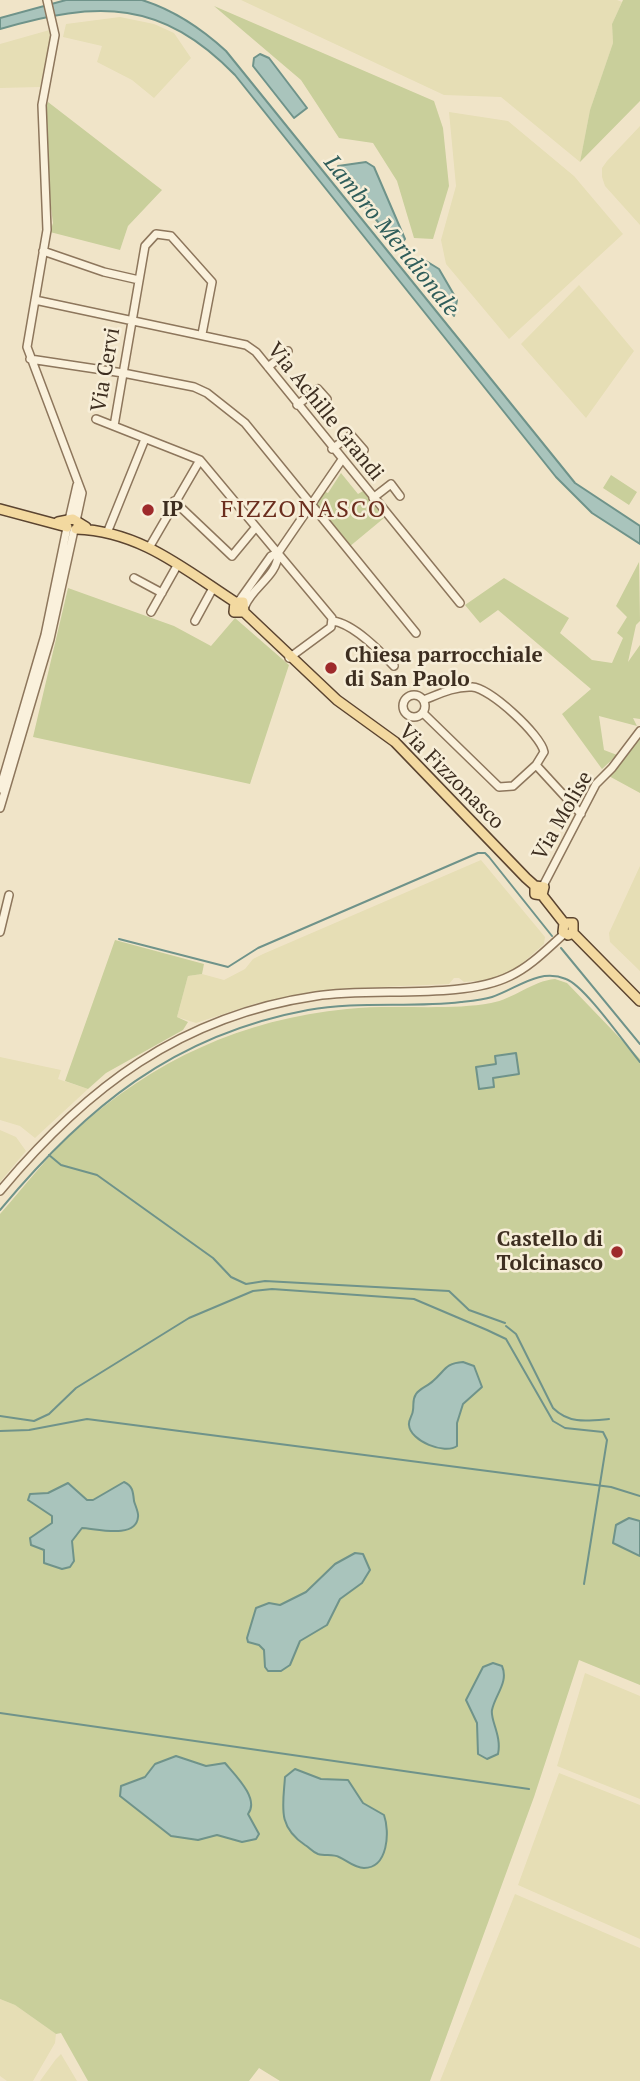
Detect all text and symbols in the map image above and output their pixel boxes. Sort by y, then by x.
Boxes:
water label: Lambro Meridionale [318,150,464,322]
street label: Via Cervi [86,326,126,414]
street label: Via Achille Grandi [262,338,388,486]
district label: FIZZONASCO [222,496,386,524]
place label: IP [162,497,183,523]
marker: IP [140,502,156,518]
place label: Chiesa parrocchiale di San Paolo [345,643,543,693]
marker: Chiesa parrocchiale di San Paolo [323,660,339,676]
street label: Via Fizzonasco [393,719,509,835]
street label: Via Molise [527,767,599,865]
place label: Castello di Tolcinasco [497,1227,603,1277]
marker: Castello di Tolcinasco [609,1244,625,1260]

